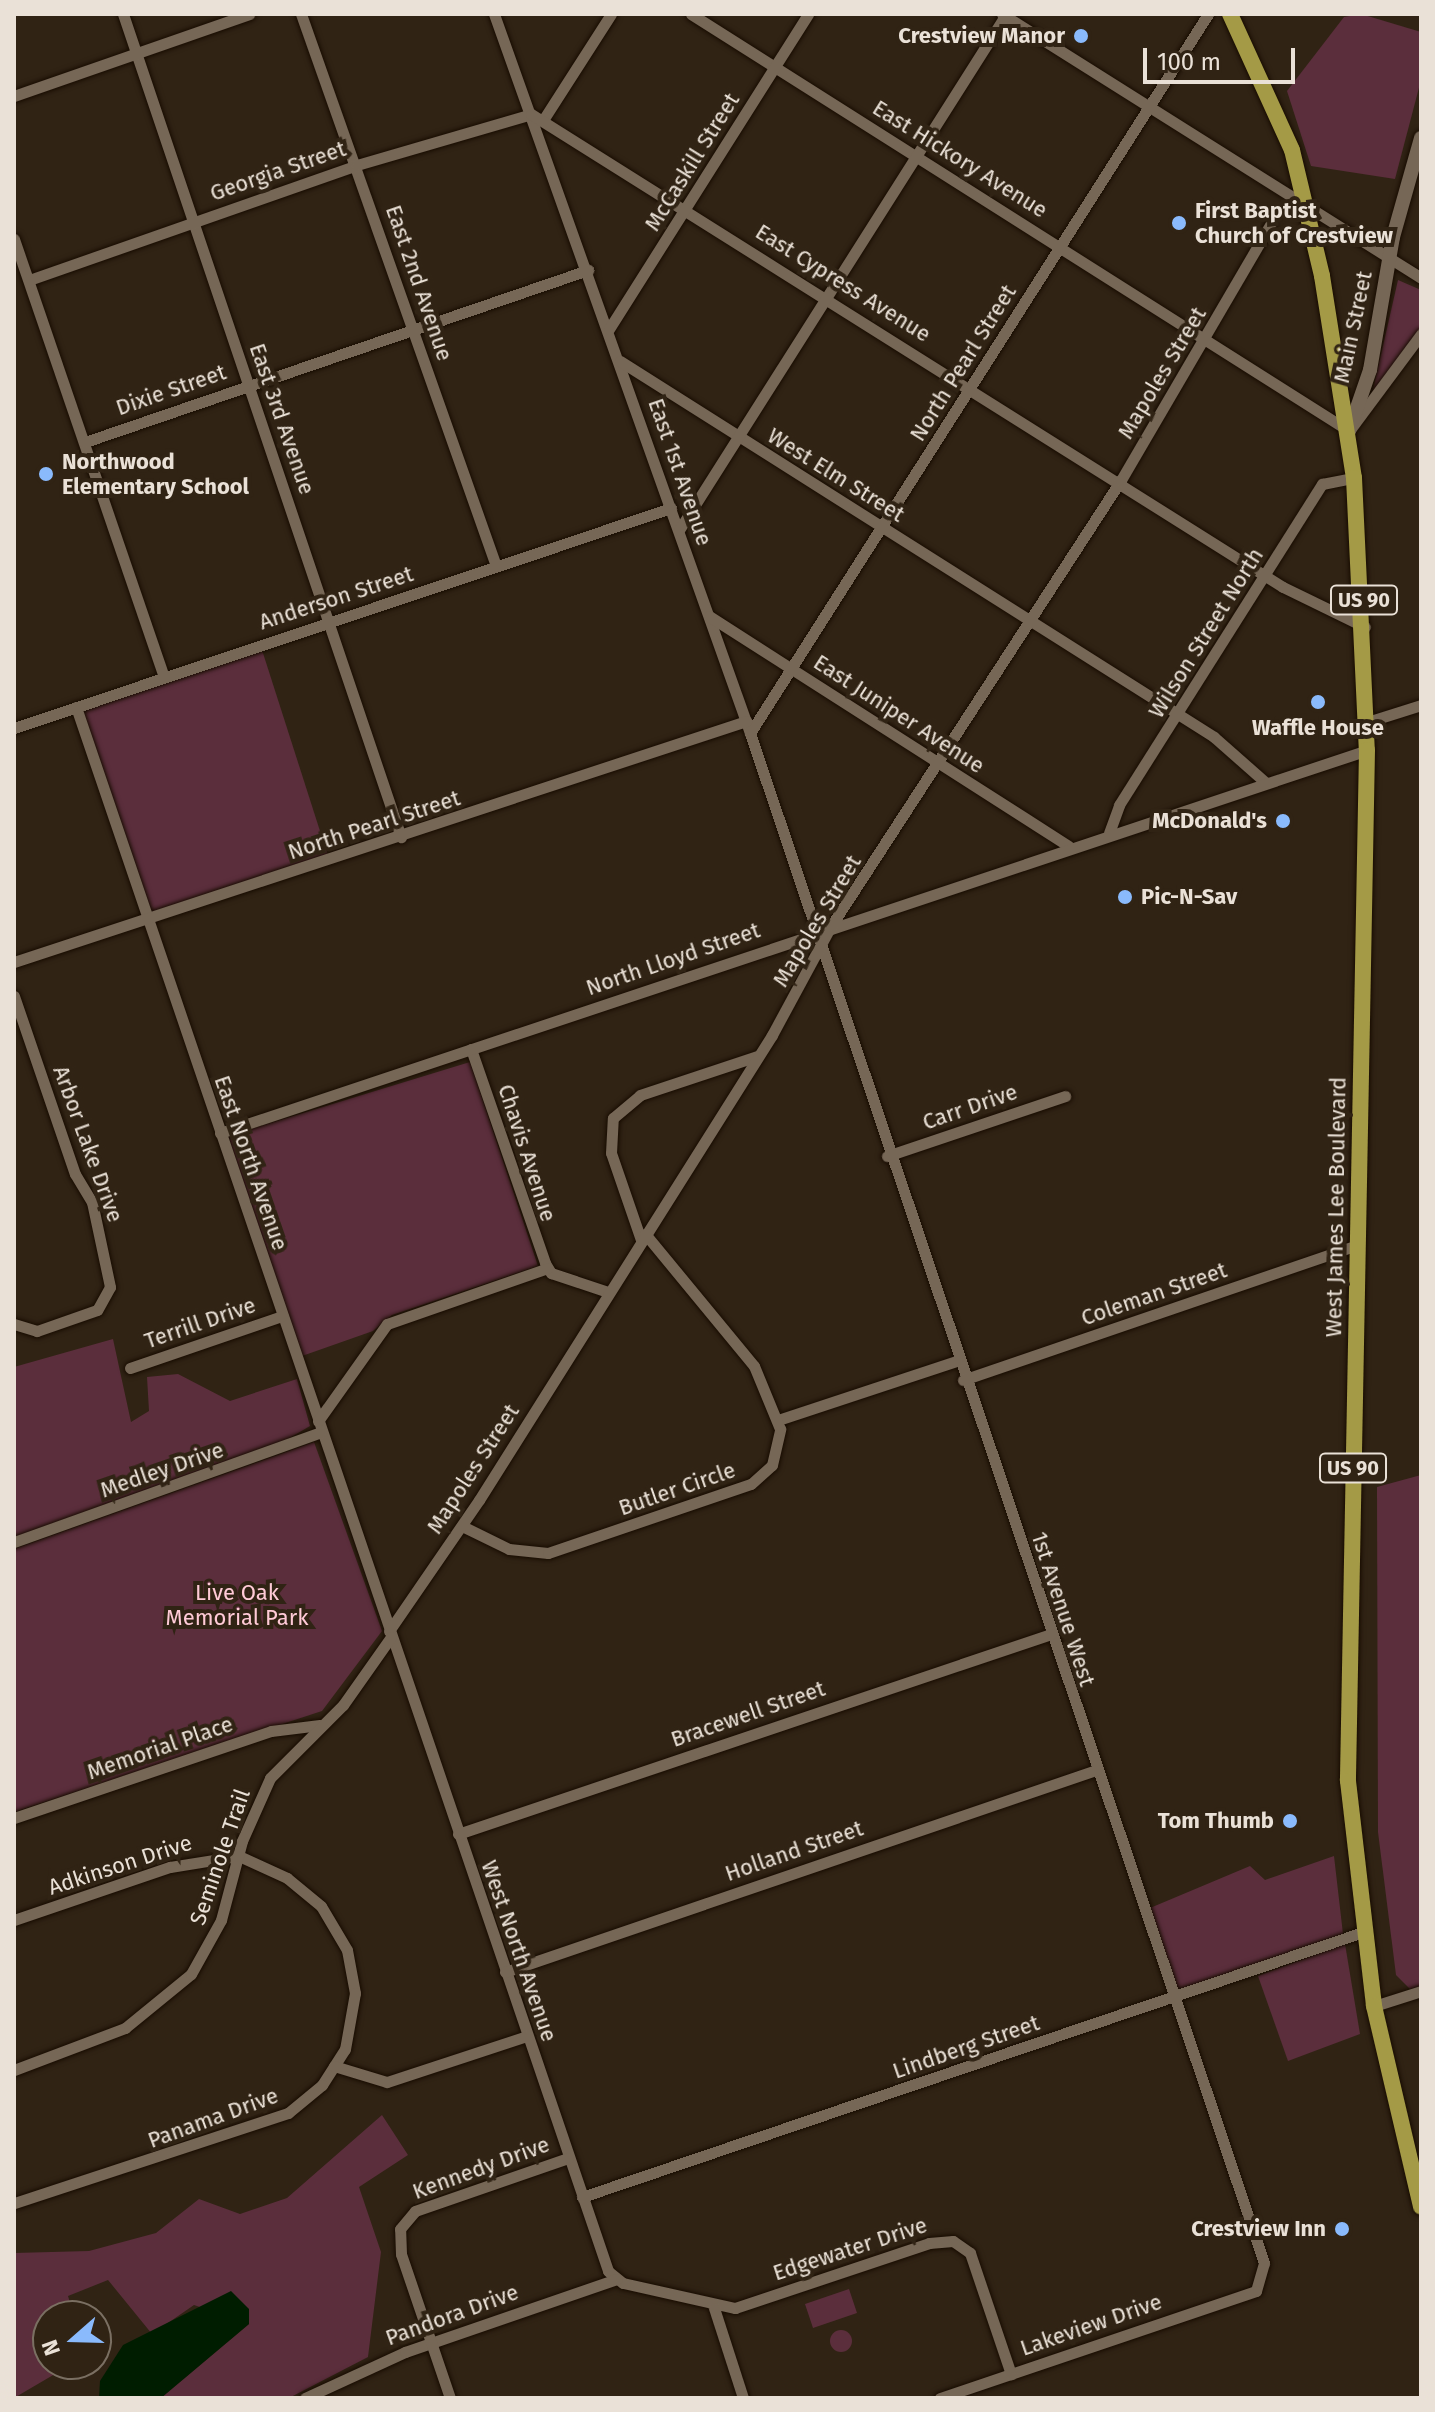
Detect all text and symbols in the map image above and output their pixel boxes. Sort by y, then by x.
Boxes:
place label: Crestview Manor [898,23,1065,49]
marker: Crestview Manor [1072,27,1090,45]
scale bar [1147,32,1299,82]
text: 100 m [1157,48,1221,76]
street label: McCaskill Street [639,88,745,236]
street label: East Hickory Avenue [868,95,1052,223]
street label: Georgia Street [207,135,349,207]
place label: First Baptist Church of Crestview [1195,197,1393,248]
street label: East 2nd Avenue [380,202,458,364]
marker: First Baptist Church of Crestview [1170,214,1188,232]
street label: East Cypress Avenue [751,218,935,348]
street label: Main Street [1328,269,1378,385]
street label: North Pearl Street [904,280,1022,446]
street label: Mapoles Street [1112,302,1212,444]
street label: East 3rd Avenue [244,340,320,498]
street label: Dixie Street [112,359,230,421]
street label: East 1st Avenue [642,395,718,549]
street label: West Elm Street [763,422,909,528]
place label: Northwood Elementary School [62,448,249,500]
marker: Northwood Elementary School [37,465,55,483]
street label: Wilson Street North [1143,543,1269,723]
street label: Anderson Street [256,561,416,635]
road number: US 90 [1330,584,1398,616]
street label: East Juniper Avenue [809,649,989,779]
marker: Waffle House [1309,693,1327,711]
place label: Waffle House [1252,715,1384,741]
street label: North Pearl Street [285,785,463,865]
place label: McDonald's [1152,808,1267,834]
marker: McDonald's [1274,812,1292,830]
street label: Mapoles Street [767,850,867,992]
place label: Pic-N-Sav [1141,884,1237,910]
marker: Pic-N-Sav [1116,888,1134,906]
street label: North Lloyd Street [583,917,763,1001]
street label: Arbor Lake Drive [47,1062,129,1226]
street label: East North Avenue [209,1072,293,1254]
street label: West James Lee Boulevard [1321,1077,1351,1337]
street label: Carr Drive [919,1078,1021,1136]
street label: Chavis Avenue [492,1081,562,1225]
street label: Coleman Street [1078,1257,1230,1331]
street label: Terrill Drive [141,1292,259,1354]
street label: Mapoles Street [421,1399,525,1539]
street label: Medley Drive [97,1437,227,1503]
road number: US 90 [1319,1452,1387,1484]
street label: Butler Circle [615,1457,739,1521]
street label: 1st Avenue West [1026,1529,1100,1689]
park label: Live Oak Memorial Park [166,1579,308,1630]
street label: Bracewell Street [667,1675,829,1753]
street label: Memorial Place [84,1711,236,1785]
street label: Seminole Trail [184,1786,256,1928]
place label: Tom Thumb [1158,1808,1274,1834]
marker: Tom Thumb [1281,1812,1299,1830]
street label: Holland Street [722,1815,866,1887]
street label: Adkinson Drive [45,1829,195,1901]
street label: West North Avenue [476,1857,562,2045]
street label: Lindberg Street [889,2010,1043,2084]
street label: Panama Drive [144,2082,282,2154]
street label: Kennedy Drive [409,2131,553,2205]
street label: Edgewater Drive [770,2212,930,2286]
place label: Crestview Inn [1191,2216,1326,2242]
marker: Crestview Inn [1333,2220,1351,2238]
street label: Pandora Drive [382,2279,522,2351]
street label: Lakeview Drive [1017,2288,1165,2362]
north arrow [32,2300,112,2380]
text: N [36,2336,66,2359]

